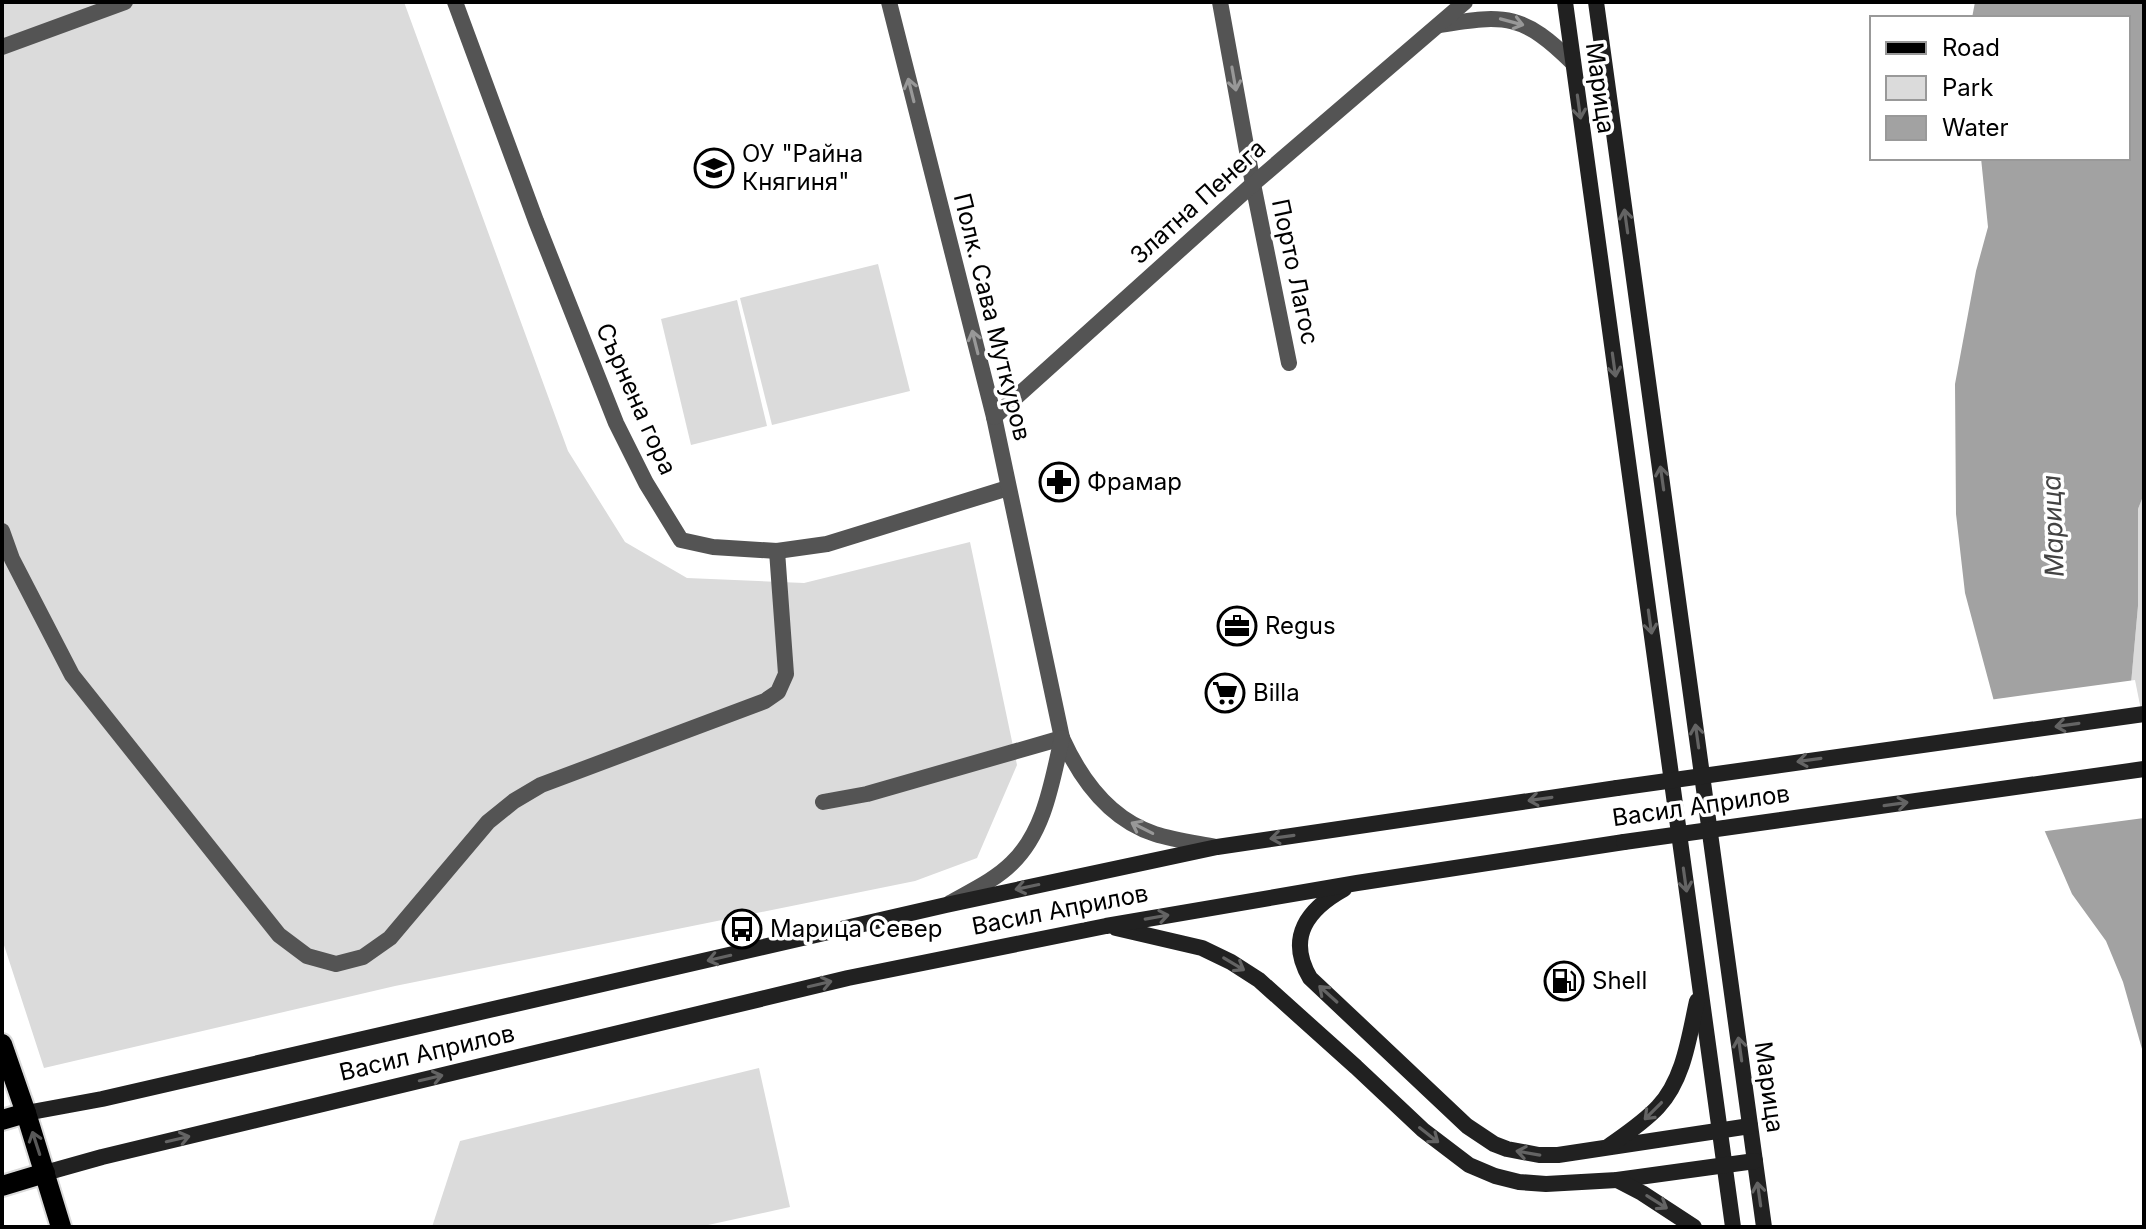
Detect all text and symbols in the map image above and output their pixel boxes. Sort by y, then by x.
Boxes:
one-way arrow [1498,16,1524,31]
legend [1870,16,2130,160]
text: Road [1942,33,2000,62]
street label: Марица [1580,40,1621,135]
one-way arrow [1227,66,1242,91]
text: Park [1942,73,1993,102]
one-way arrow [903,77,918,103]
one-way arrow [1572,94,1587,119]
text: Water [1942,113,2009,142]
street label: Златна Пенега [1124,133,1271,270]
place label: ОУ "Райна Княгиня" [742,139,863,196]
school or university icon: ОУ "Райна Княгиня" [693,147,735,189]
street label: Полк. Сава Муткуров [948,190,1037,444]
street label: Порто Лагос [1266,196,1325,348]
one-way arrow [1618,209,1633,234]
street label: Сърнена гора [590,318,683,479]
one-way arrow [966,329,981,355]
one-way arrow [1607,351,1622,377]
pharmacy icon: Фрамар [1038,461,1080,503]
one-way arrow [1654,465,1669,492]
place label: Фрамар [1087,467,1182,496]
water label: Марица [2035,474,2070,578]
office icon: Regus [1216,605,1258,647]
one-way arrow [1642,608,1657,635]
place label: Regus [1265,611,1336,640]
supermarket icon: Billa [1204,672,1246,714]
place label: Billa [1253,678,1300,707]
one-way arrow [2055,718,2080,733]
one-way arrow [1689,724,1704,749]
one-way arrow [1797,753,1822,768]
street label: Васил Априлов [1610,779,1792,832]
one-way arrow [1527,792,1553,807]
one-way arrow [1883,796,1908,811]
one-way arrow [1131,820,1155,835]
one-way arrow [1270,830,1296,845]
one-way arrow [1678,867,1693,892]
street label: Васил Априлов [969,878,1151,941]
one-way arrow [1015,881,1041,896]
bus stop icon: Марица Север [721,908,763,950]
one-way arrow [1144,909,1170,924]
place label: Марица Север [770,914,942,943]
one-way arrow [707,951,733,966]
one-way arrow [1222,957,1245,973]
fuel station icon: Shell [1543,960,1585,1002]
place label: Shell [1592,966,1647,995]
one-way arrow [807,976,832,991]
one-way arrow [1318,986,1338,1004]
street label: Васил Априлов [336,1018,517,1087]
one-way arrow [1732,1037,1747,1062]
street label: Марица [1749,1039,1790,1134]
one-way arrow [418,1070,444,1085]
one-way arrow [1644,1101,1663,1120]
one-way arrow [1418,1126,1439,1144]
one-way arrow [27,1130,42,1155]
one-way arrow [165,1130,191,1145]
one-way arrow [1516,1145,1542,1160]
one-way arrow [1751,1182,1766,1207]
one-way arrow [1645,1195,1668,1211]

